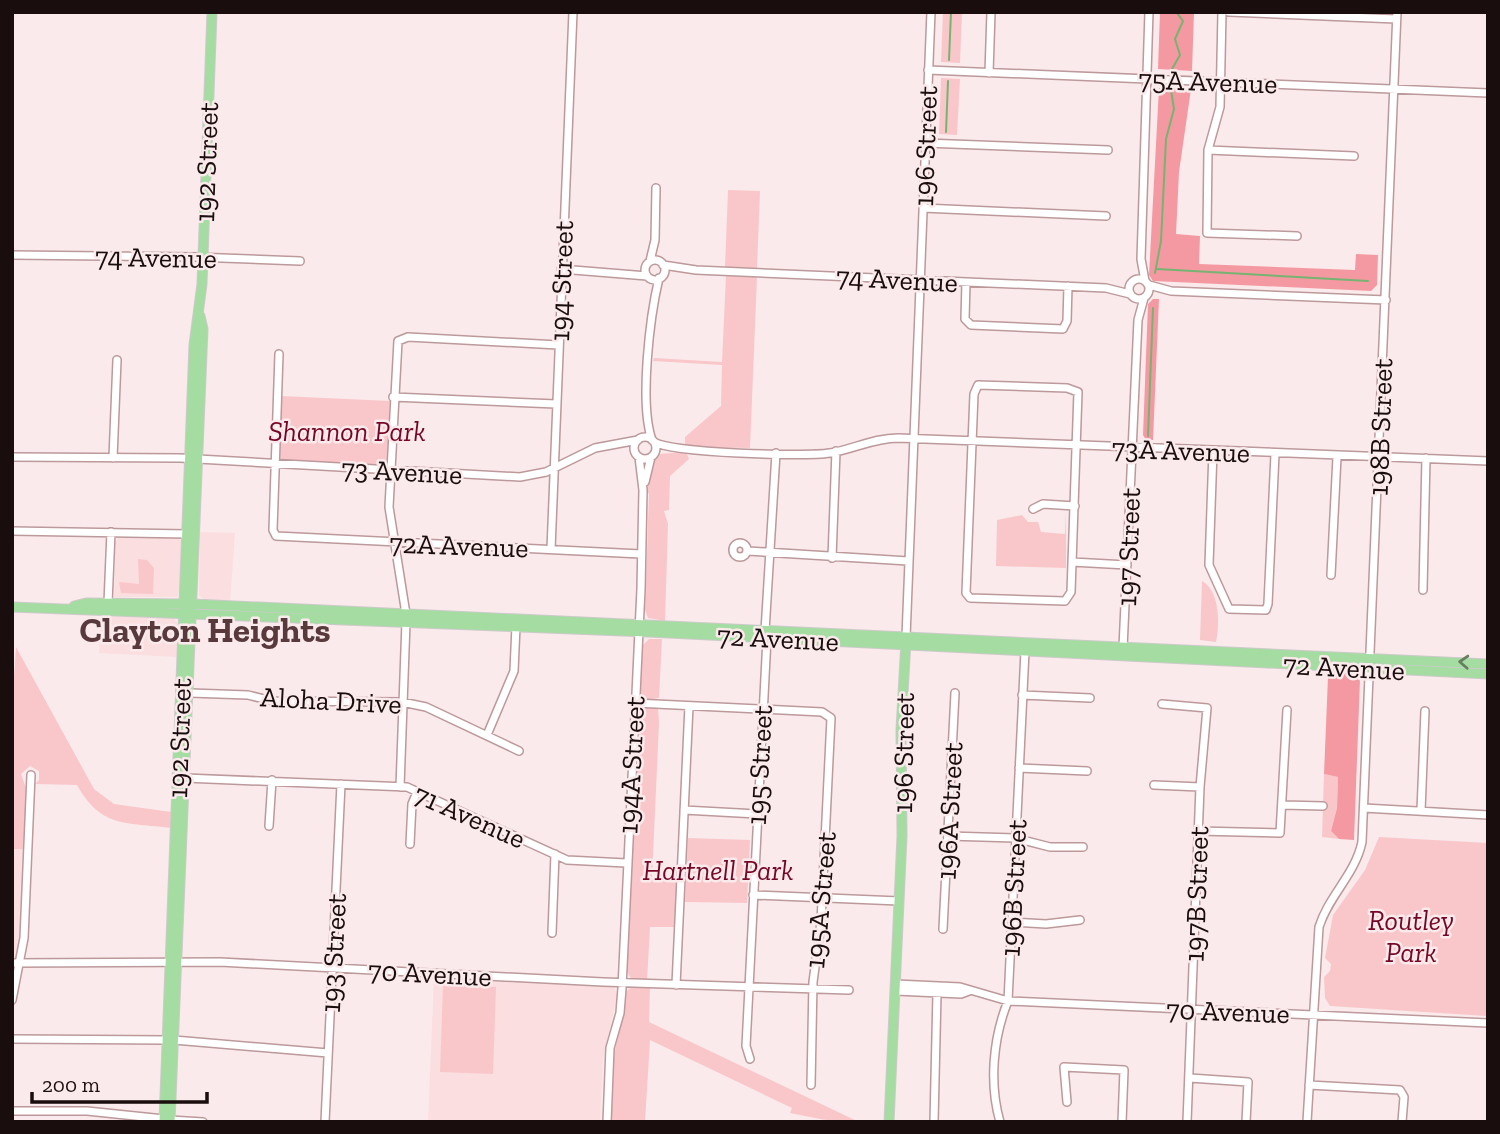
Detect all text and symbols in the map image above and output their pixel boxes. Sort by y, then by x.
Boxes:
street label: 75A Avenue [1138,63,1278,100]
street label: 196 Street [907,85,944,207]
street label: 192 Street [188,101,225,223]
street label: 194 Street [543,219,580,342]
street label: 74 Avenue [95,240,217,275]
street label: 74 Avenue [835,260,959,299]
street label: 198B Street [1362,357,1399,496]
park label: Shannon Park [268,415,426,448]
street label: 73A Avenue [1111,432,1251,469]
street label: 73 Avenue [341,452,463,491]
street label: 197 Street [1110,486,1147,607]
street label: 72A Avenue [389,527,529,564]
district label: Clayton Heights [79,609,331,651]
street label: 72 Avenue [716,619,840,658]
street label: 72 Avenue [1282,648,1406,687]
one-way arrow [1458,655,1469,670]
street label: 192 Street [161,677,198,799]
street label: Aloha Drive [259,680,402,721]
street label: 196 Street [886,692,921,814]
street label: 194A Street [611,695,652,835]
street label: 195 Street [740,704,779,826]
street label: 196A Street [929,741,970,881]
street label: 71 Avenue [409,777,530,856]
street label: 196B Street [993,818,1034,958]
street label: 197B Street [1178,825,1215,962]
street label: 195A Street [798,830,843,970]
park label: Hartnell Park [642,854,794,887]
street label: 193 Street [314,892,353,1014]
park label: Routley Park [1368,904,1454,969]
street label: 70 Avenue [367,954,493,993]
street label: 70 Avenue [1166,993,1290,1030]
scale bar [32,1060,206,1104]
text: 200 m [42,1072,100,1097]

